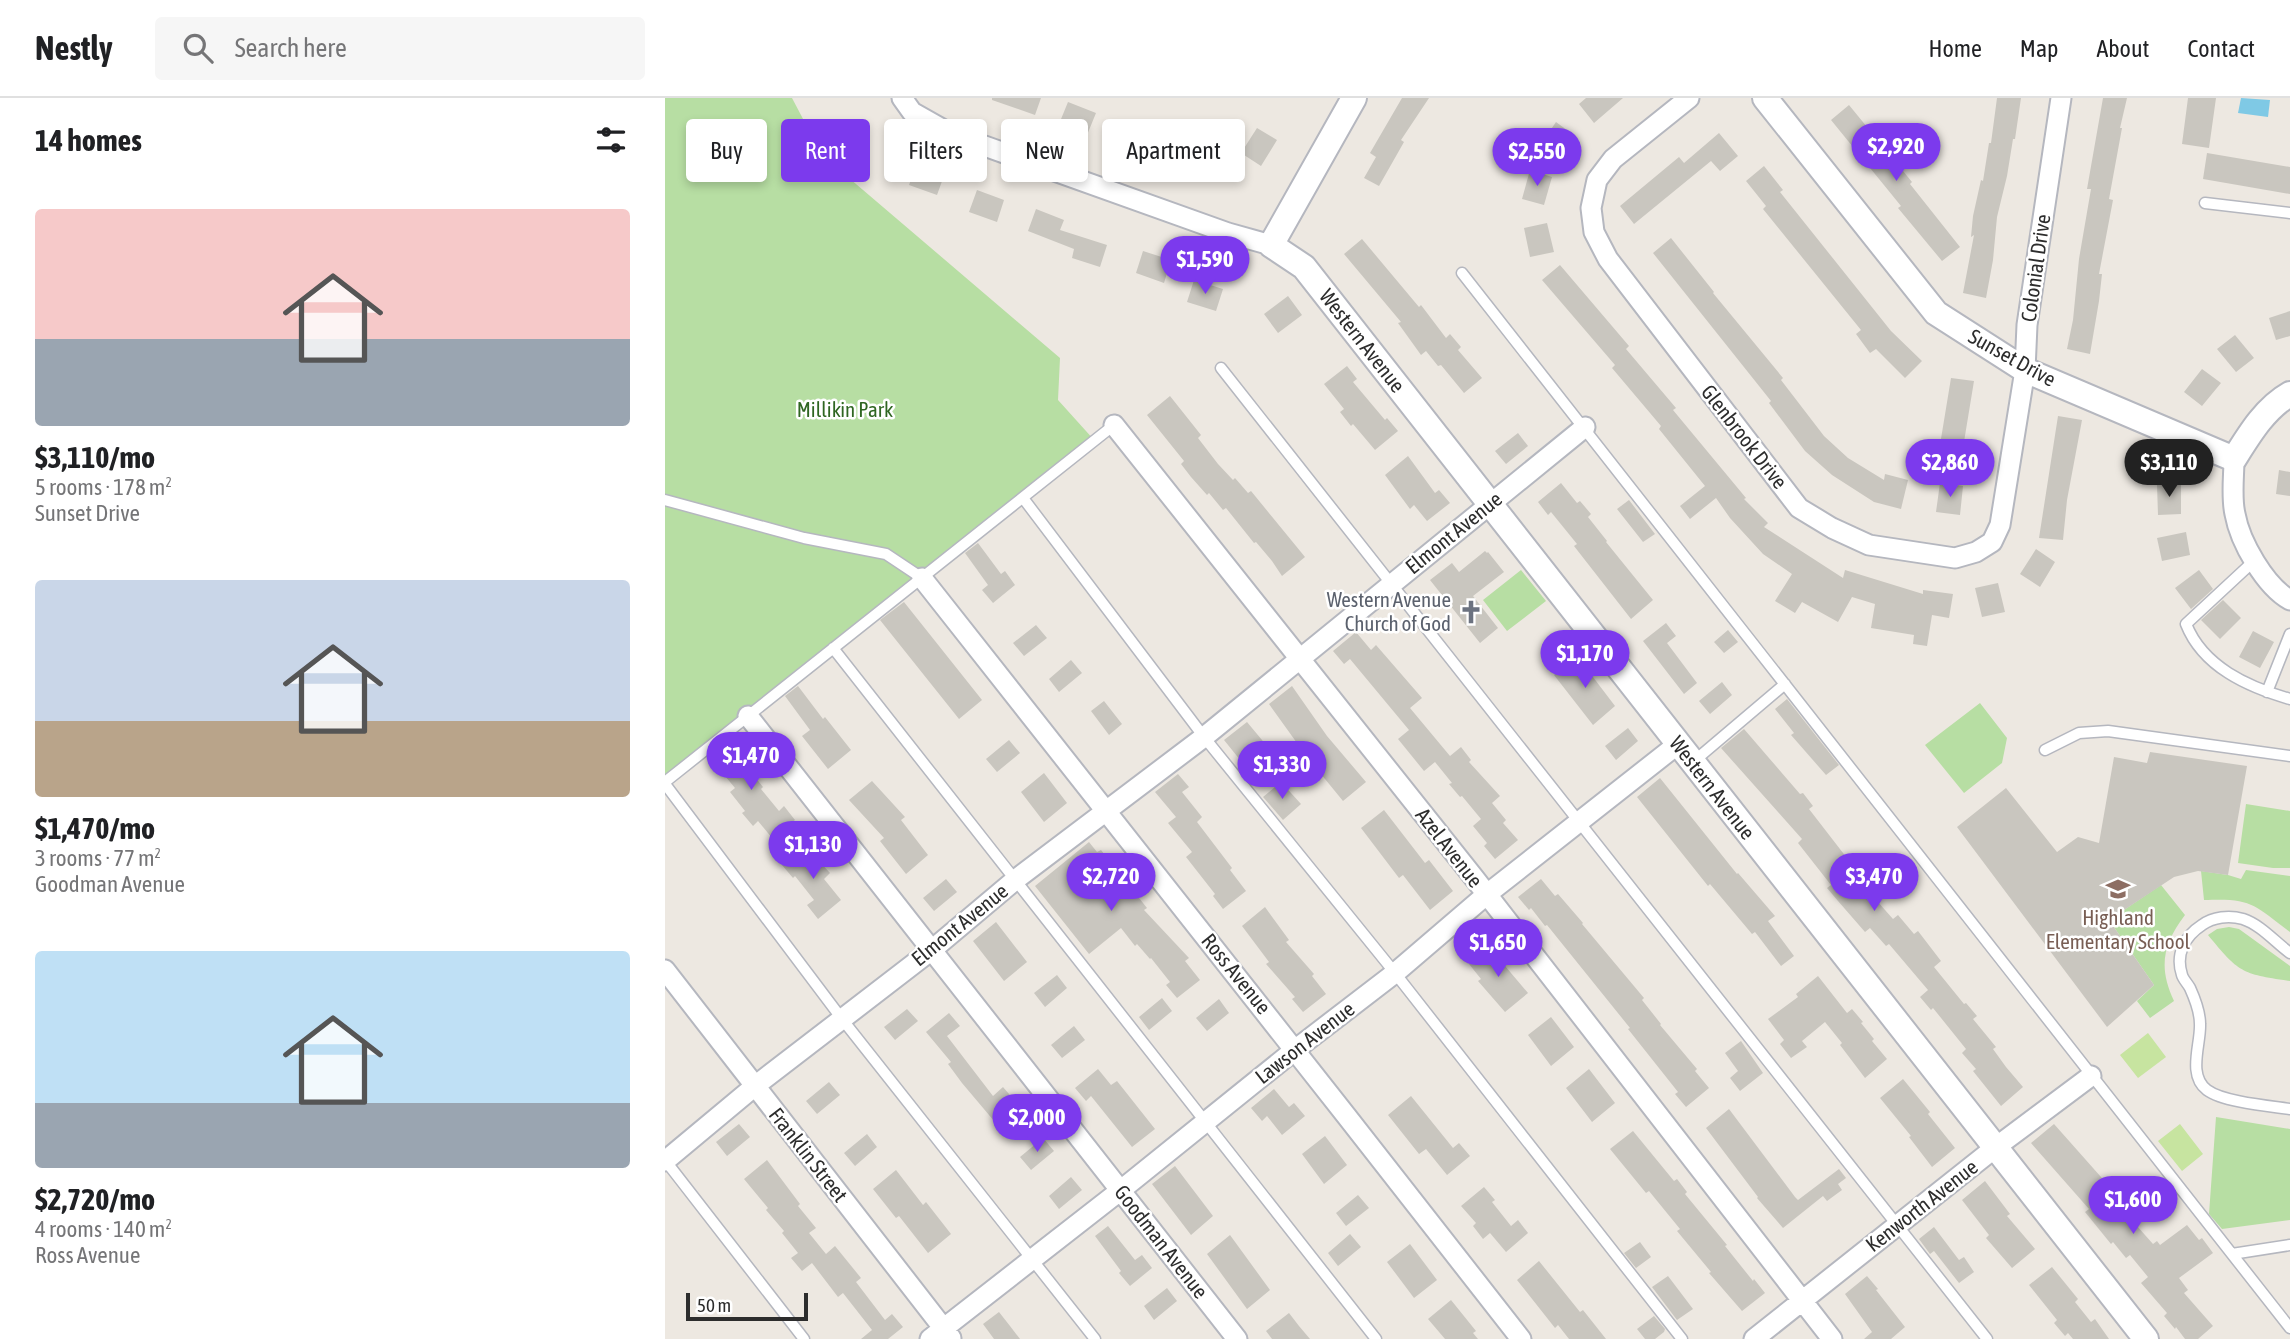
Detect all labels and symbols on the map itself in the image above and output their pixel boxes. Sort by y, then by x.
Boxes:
pin: $2,920 [1839,123,1953,183]
pin: $2,550 [1480,129,1594,188]
street label: Colonial Drive [2016,212,2054,323]
pin: $1,590 [1148,236,1262,296]
street label: Western Avenue [1315,284,1411,397]
street label: Sunset Drive [1965,323,2060,391]
street label: Glenbrook Drive [1697,380,1793,493]
park label: Millikin Park [797,397,893,421]
pin: $2,860 [1893,440,2007,499]
pin: $3,110 [2112,440,2226,499]
street label: Elmont Avenue [1400,486,1506,578]
place label: Western Avenue Church of God [1327,587,1451,635]
church icon: Western Avenue Church of God [1457,598,1485,626]
pin: $1,170 [1528,630,1642,690]
street label: Western Avenue [1665,731,1761,844]
pin: $1,470 [694,732,808,792]
pin: $1,330 [1225,742,1339,801]
street label: Azel Avenue [1411,803,1488,892]
pin: $1,130 [756,822,870,881]
pin: $2,720 [1054,854,1168,913]
pin: $3,470 [1817,854,1931,913]
school or university icon: Highland Elementary School [2104,875,2132,903]
street label: Elmont Avenue [906,878,1012,970]
place label: Highland Elementary School [2046,905,2191,953]
pin: $1,650 [1441,920,1555,979]
street label: Ross Avenue [1197,928,1276,1018]
street label: Lawson Avenue [1250,996,1359,1088]
pin: $2,000 [980,1094,1094,1154]
street label: Franklin Street [765,1103,853,1206]
street label: Kenworth Avenue [1861,1154,1982,1256]
pin: $1,600 [2076,1176,2190,1236]
street label: Goodman Avenue [1110,1180,1213,1303]
scale bar [686,1290,809,1322]

